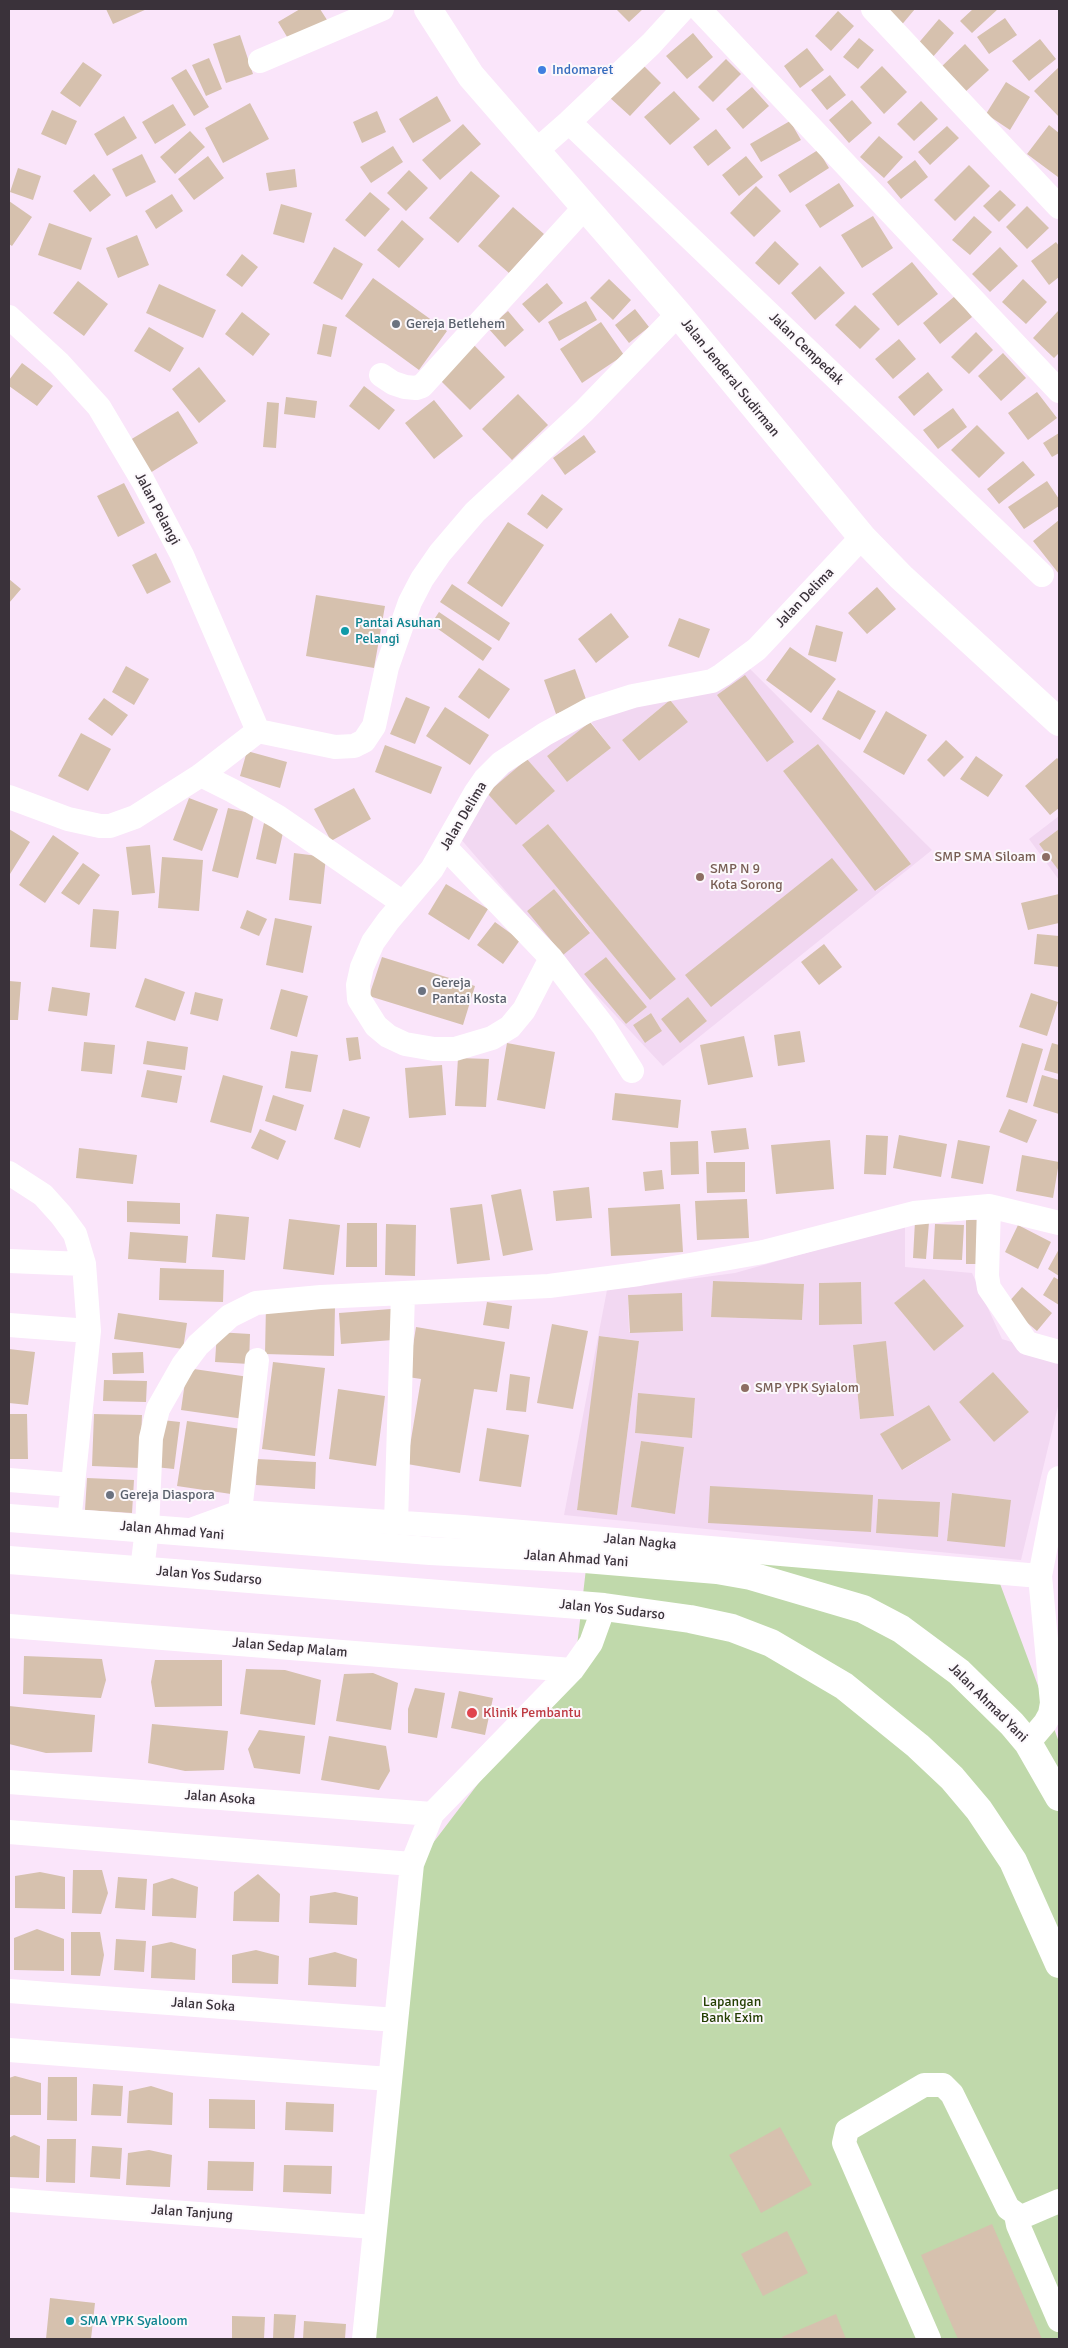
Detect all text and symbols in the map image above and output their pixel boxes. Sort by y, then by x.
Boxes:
place label: Indomaret [552,62,613,78]
marker: Indomaret [536,64,548,76]
street label: Jalan Cempedak [765,309,847,389]
street label: Jalan Jenderal Sudirman [677,315,783,441]
place label: Gereja Betlehem [406,316,505,332]
marker: Gereja Betlehem [390,318,402,330]
street label: Jalan Pelangi [131,470,183,548]
street label: Jalan Delima [772,564,838,632]
place label: Pantai Asuhan Pelangi [355,615,441,648]
marker: Pantai Asuhan Pelangi [339,625,351,637]
street label: Jalan Delima [437,779,491,853]
place label: SMP SMA Siloam [934,849,1036,865]
marker: SMP SMA Siloam [1040,851,1052,863]
place label: SMP N 9 Kota Sorong [710,861,783,894]
marker: SMP N 9 Kota Sorong [694,871,706,883]
place label: Gereja Pantai Kosta [432,975,507,1008]
marker: Gereja Pantai Kosta [416,985,428,997]
place label: SMP YPK Syialom [755,1380,859,1396]
marker: SMP YPK Syialom [739,1382,751,1394]
place label: Gereja Diaspora [120,1487,215,1503]
marker: Gereja Diaspora [104,1489,116,1501]
street label: Jalan Ahmad Yani [119,1518,225,1544]
street label: Jalan Nagka [603,1530,677,1554]
street label: Jalan Ahmad Yani [523,1547,629,1571]
street label: Jalan Yos Sudarso [155,1563,263,1589]
street label: Jalan Yos Sudarso [558,1596,666,1624]
street label: Jalan Sedap Malam [232,1635,348,1661]
street label: Jalan Ahmad Yani [945,1660,1031,1746]
place label: Klinik Pembantu [483,1705,581,1721]
marker: Klinik Pembantu [465,1706,479,1720]
street label: Jalan Asoka [184,1787,256,1809]
street label: Jalan Soka [170,1994,236,2016]
park label: Lapangan Bank Exim [701,1994,763,2026]
street label: Jalan Tanjung [150,2202,234,2224]
place label: SMA YPK Syaloom [80,2313,188,2329]
marker: SMA YPK Syaloom [64,2315,76,2327]

